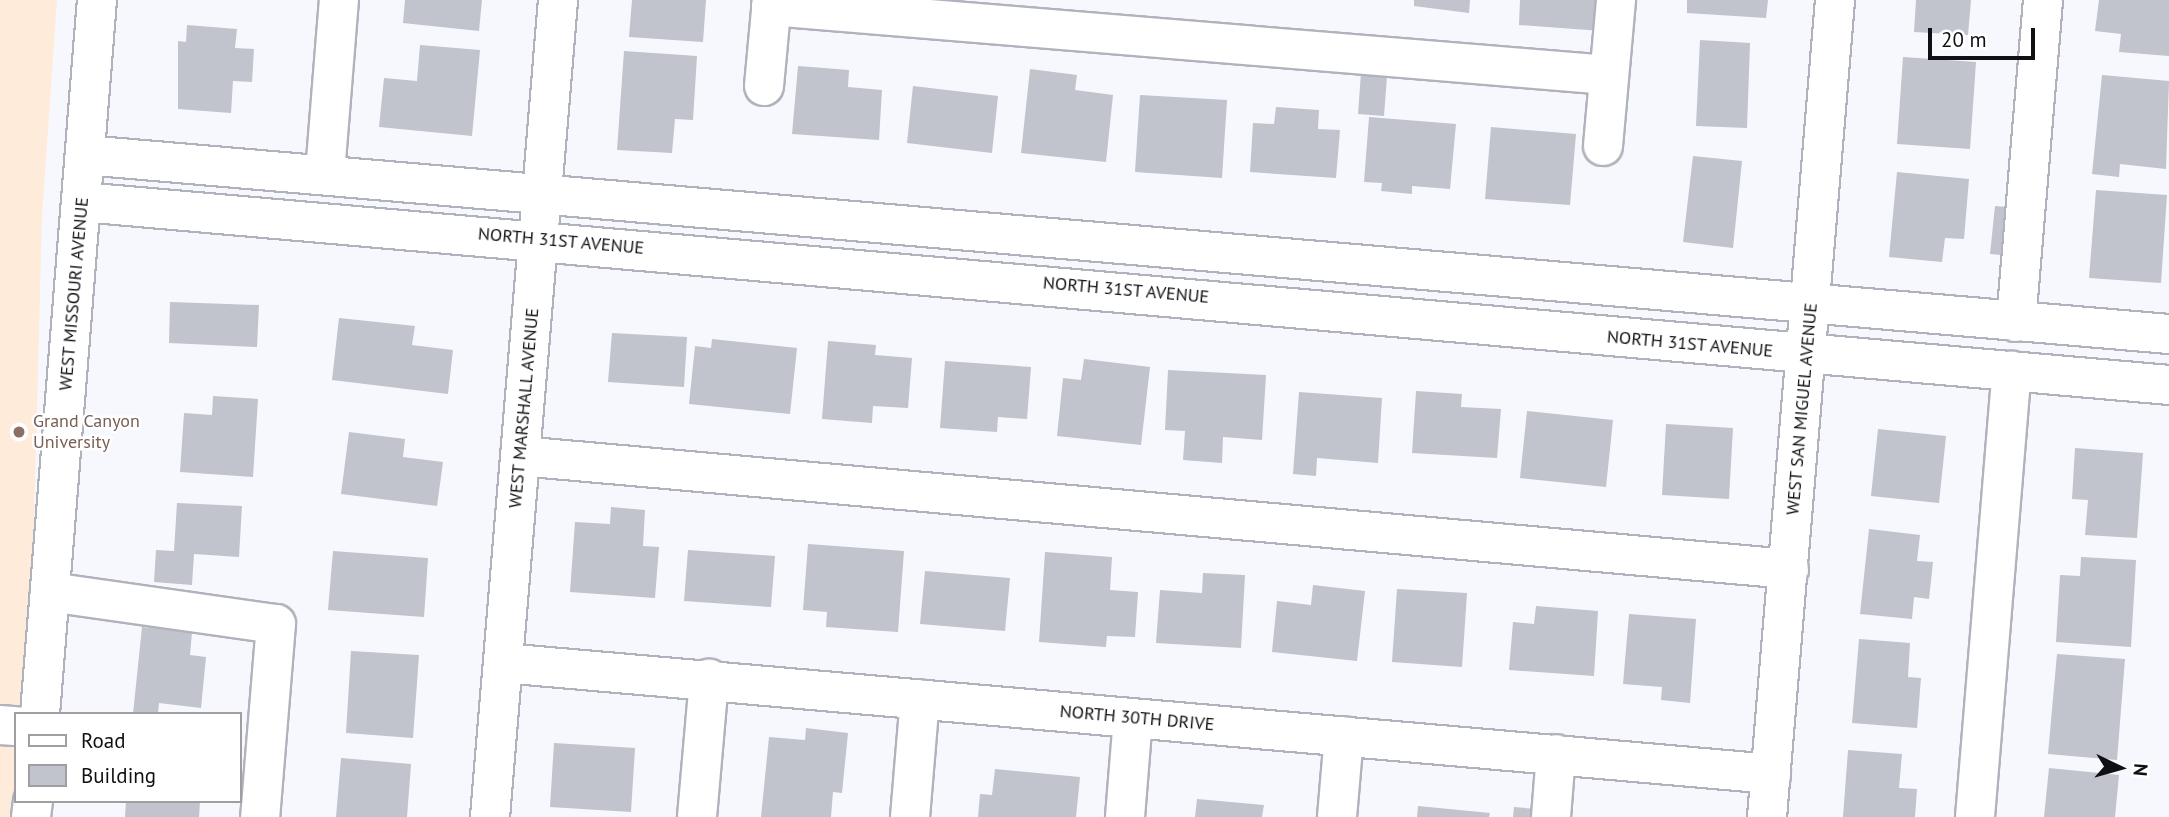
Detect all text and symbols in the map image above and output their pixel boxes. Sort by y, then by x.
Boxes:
scale bar [1931,14,2038,58]
text: 20 m [1941,26,1987,53]
street label: WEST MISSOURI AVENUE [55,196,93,392]
street label: NORTH 31ST AVENUE [476,223,646,259]
street label: NORTH 31ST AVENUE [1041,272,1211,308]
street label: WEST SAN MIGUEL AVENUE [1782,301,1822,517]
street label: WEST MARSHALL AVENUE [504,306,544,510]
street label: NORTH 31ST AVENUE [1605,326,1775,362]
place label: Grand Canyon University [33,411,140,453]
marker: Grand Canyon University [11,424,27,440]
street label: NORTH 30TH DRIVE [1059,700,1215,736]
legend [14,712,242,803]
text: Road [81,727,125,754]
north arrow [2085,733,2155,803]
text: Building [81,762,156,789]
text: N [2128,763,2153,777]

